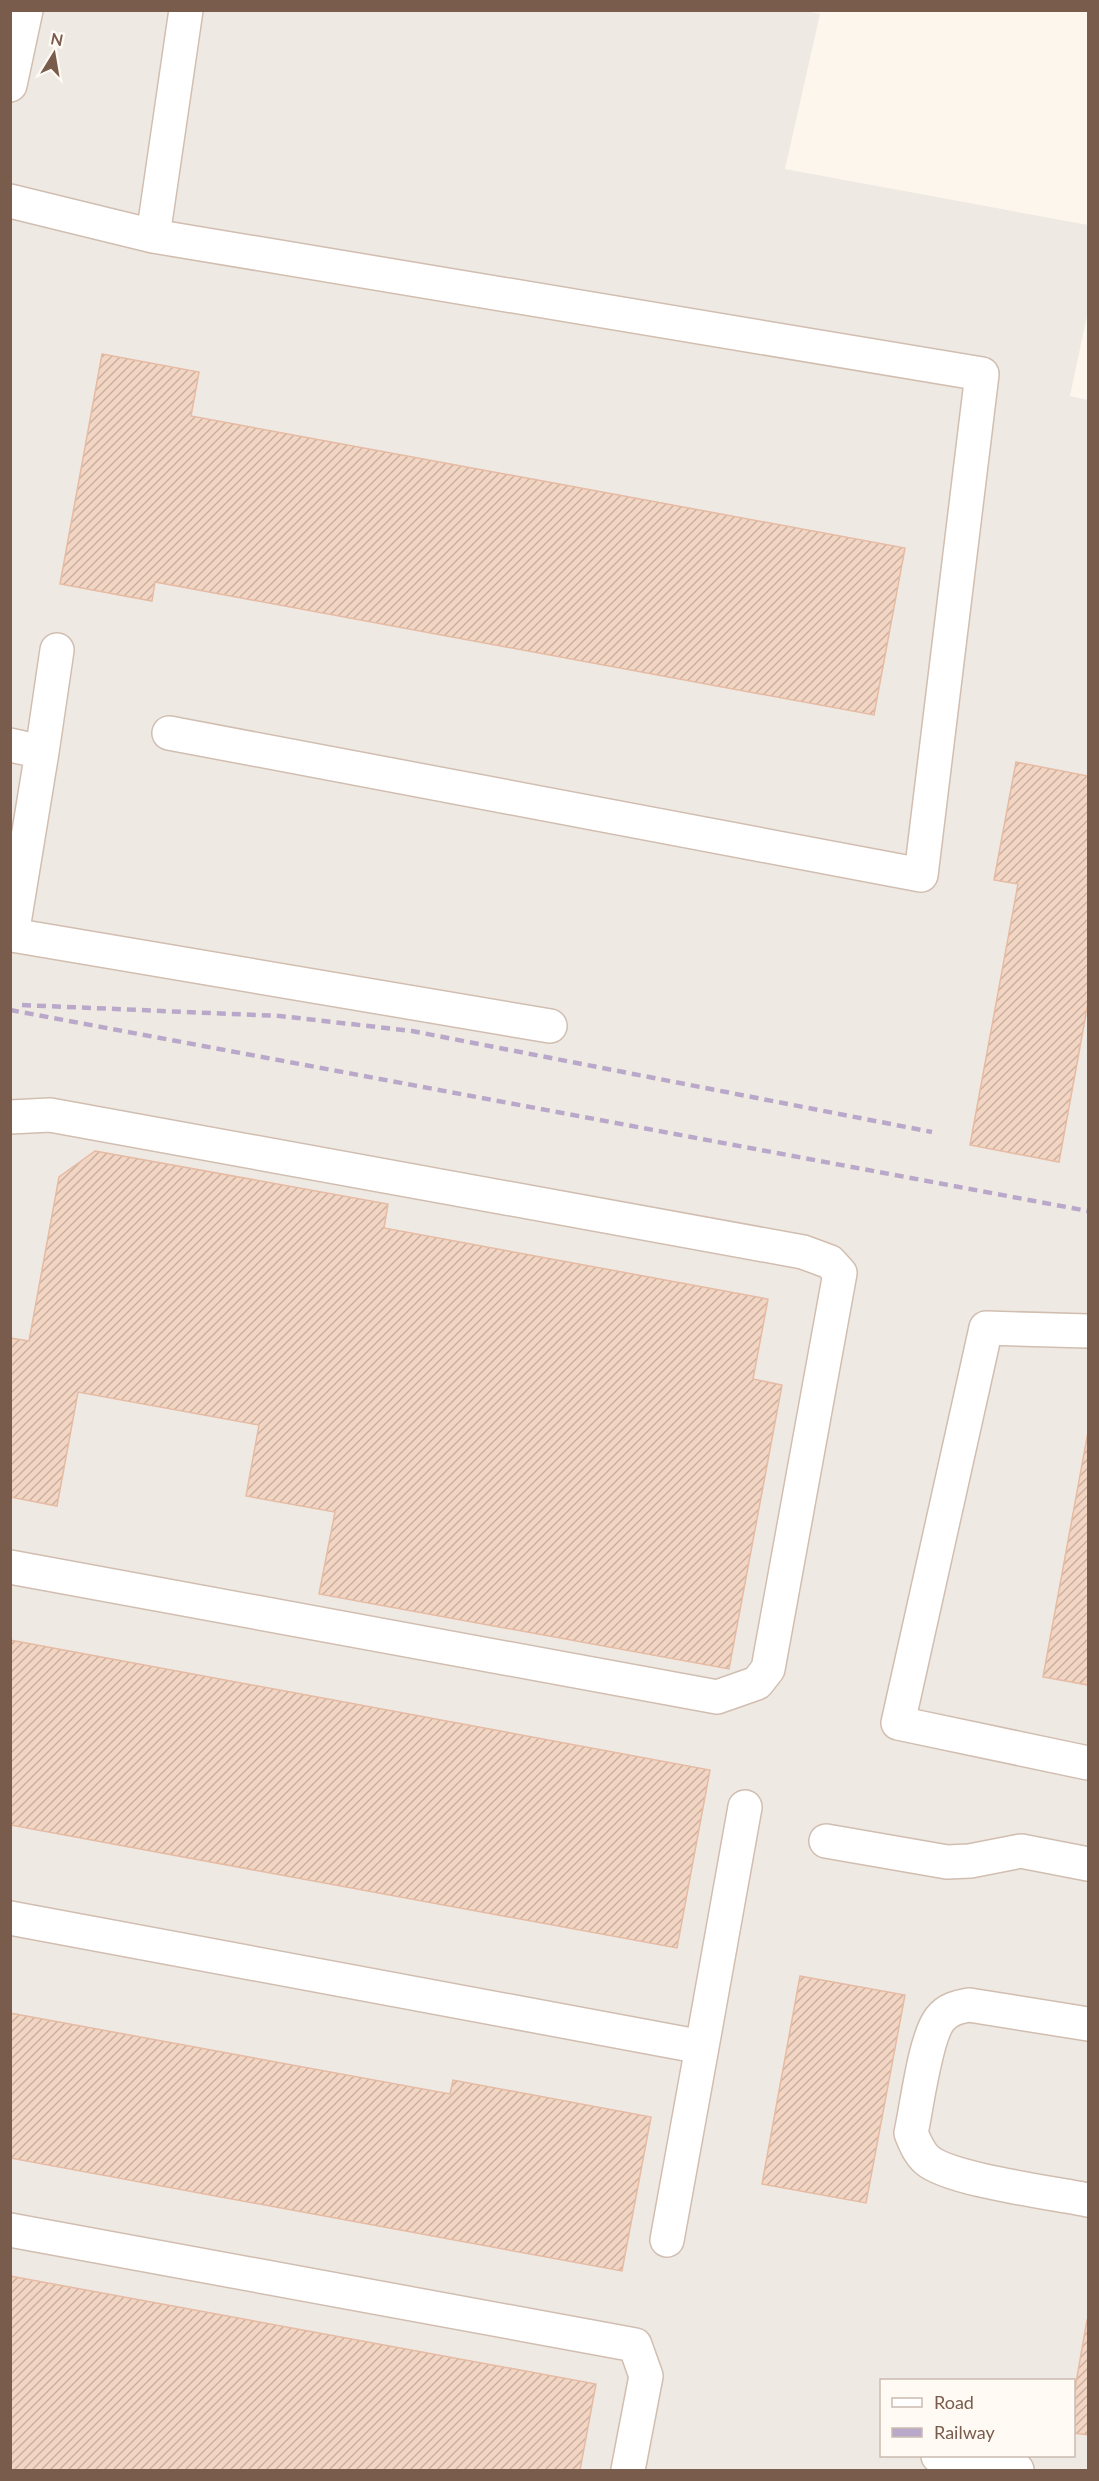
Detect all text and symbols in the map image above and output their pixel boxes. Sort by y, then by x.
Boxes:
north arrow [24,24,84,84]
text: N [49,28,65,49]
legend [880,2379,1075,2457]
text: Road [934,2391,974,2413]
text: Railway [934,2421,995,2443]

